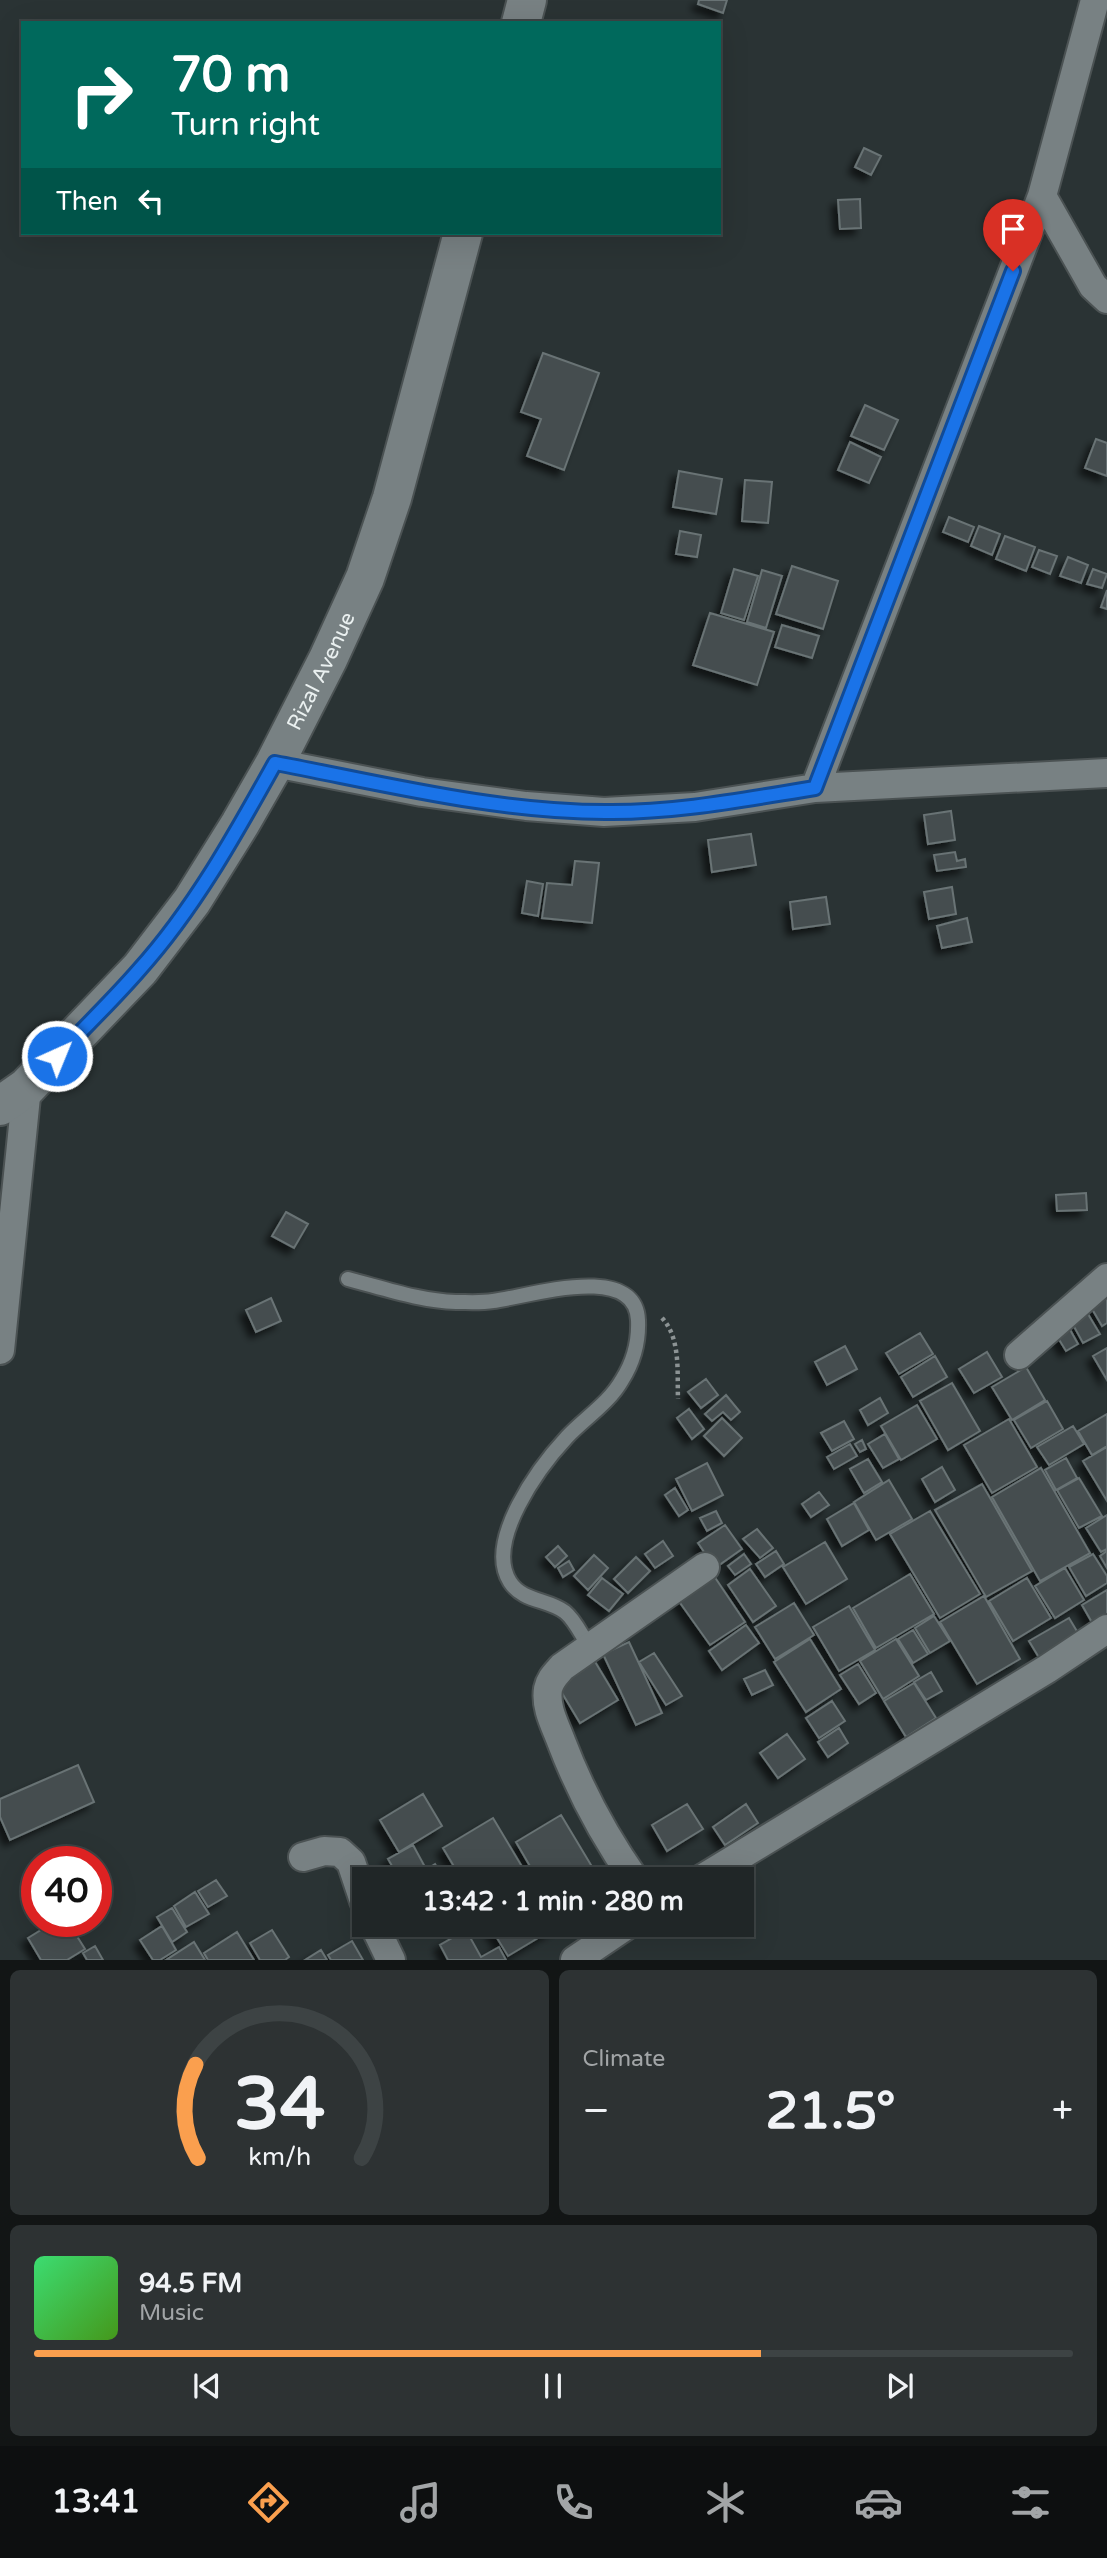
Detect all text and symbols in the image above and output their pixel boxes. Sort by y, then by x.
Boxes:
text: 70 m [171,46,290,105]
icon: right [56,49,147,140]
text: Turn right [171,106,320,144]
icon: left [132,182,170,220]
text: Then [56,186,118,217]
pin [983,199,1043,271]
icon: arrive [994,210,1032,248]
street label: Rizal Avenue [282,608,361,734]
position arrow [20,1019,94,1093]
speed limit sign: 40 [21,1846,112,1937]
text: 13:42 · 1 min · 280 m [422,1886,684,1917]
text: Climate [583,2045,665,2073]
text: 34 [234,2062,325,2150]
text: 21.5° [766,2080,896,2143]
text: − [583,2088,610,2134]
text: + [1052,2088,1073,2134]
text: km/h [248,2142,311,2172]
text: 94.5 FM [139,2268,242,2299]
text: Music [139,2299,204,2327]
icon: previous [188,2367,226,2405]
icon: pause [534,2367,572,2405]
icon: next [881,2367,919,2405]
icon: directions [244,2478,293,2527]
icon: music [396,2478,445,2527]
icon: phone [549,2478,598,2527]
icon: climate [701,2478,750,2527]
icon: car [854,2478,903,2527]
icon: filters [1006,2478,1055,2527]
text: 13:41 [52,2483,140,2521]

